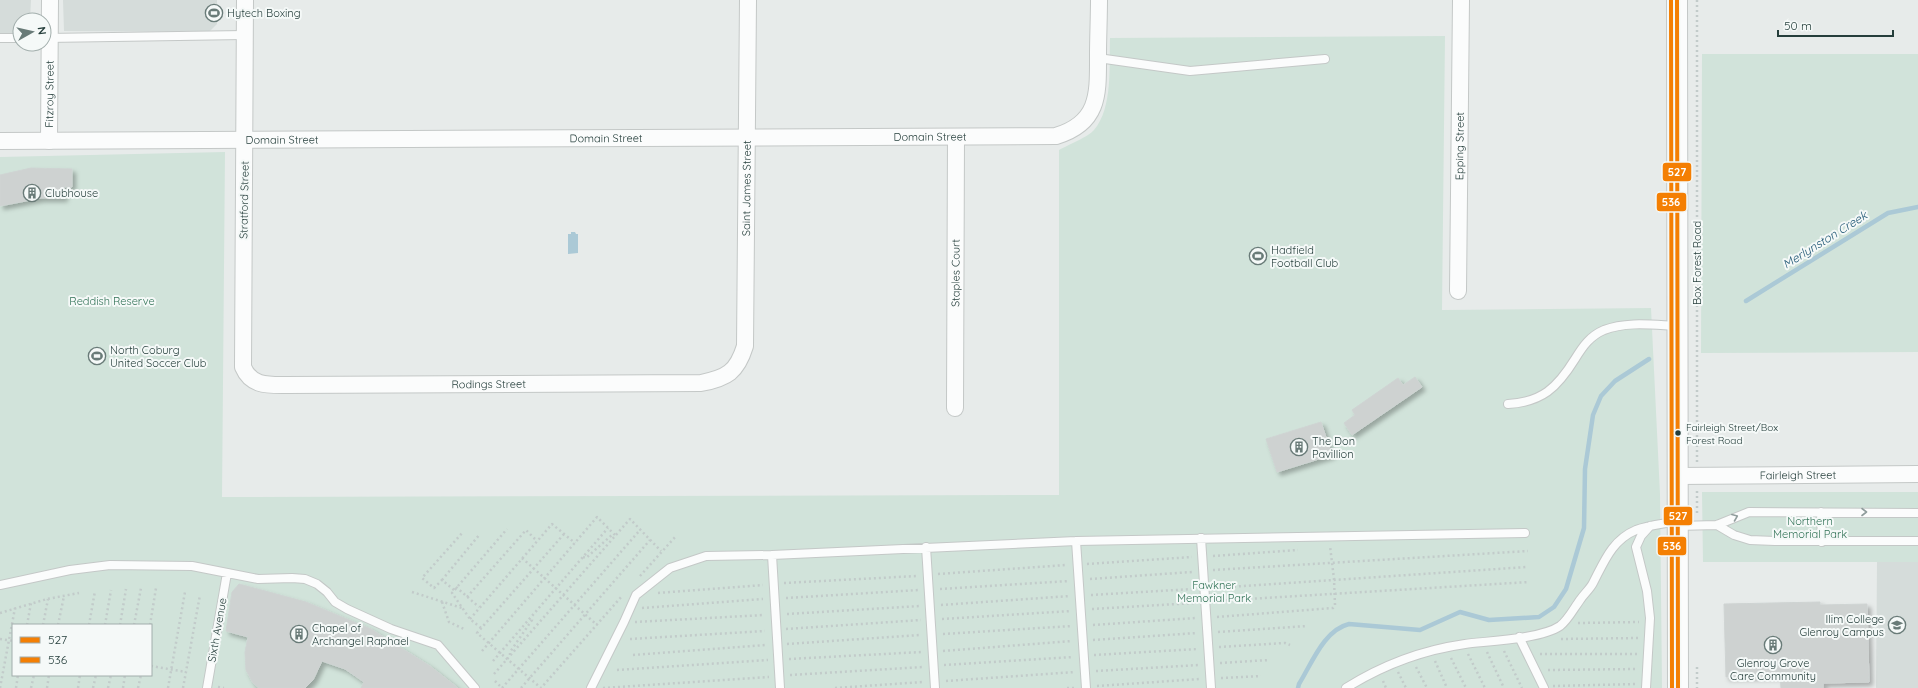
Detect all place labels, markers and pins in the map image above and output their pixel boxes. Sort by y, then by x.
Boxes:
sports icon: Hytech Boxing [204,3,224,23]
place label: Hytech Boxing [227,6,301,20]
building icon: Clubhouse [22,183,42,203]
place label: Clubhouse [45,186,98,200]
place label: Hadfield Football Club [1271,243,1338,270]
sports icon: Hadfield Football Club [1248,246,1268,266]
place label: North Coburg United Soccer Club [110,343,207,370]
sports icon: North Coburg United Soccer Club [87,346,107,366]
place label: Fairleigh Street/Box Forest Road [1686,421,1778,447]
marker: Fairleigh Street/Box Forest Road [1673,428,1683,438]
place label: The Don Pavillion [1312,434,1355,461]
building icon: The Don Pavillion [1289,437,1309,457]
place label: Ilim College Glenroy Campus [1800,612,1884,639]
school or university icon: Ilim College Glenroy Campus [1887,615,1907,635]
place label: Chapel of Archangel Raphael [312,621,409,648]
building icon: Chapel of Archangel Raphael [289,624,309,644]
building icon: Glenroy Grove Care Community [1763,635,1783,655]
place label: Glenroy Grove Care Community [1730,656,1816,683]

